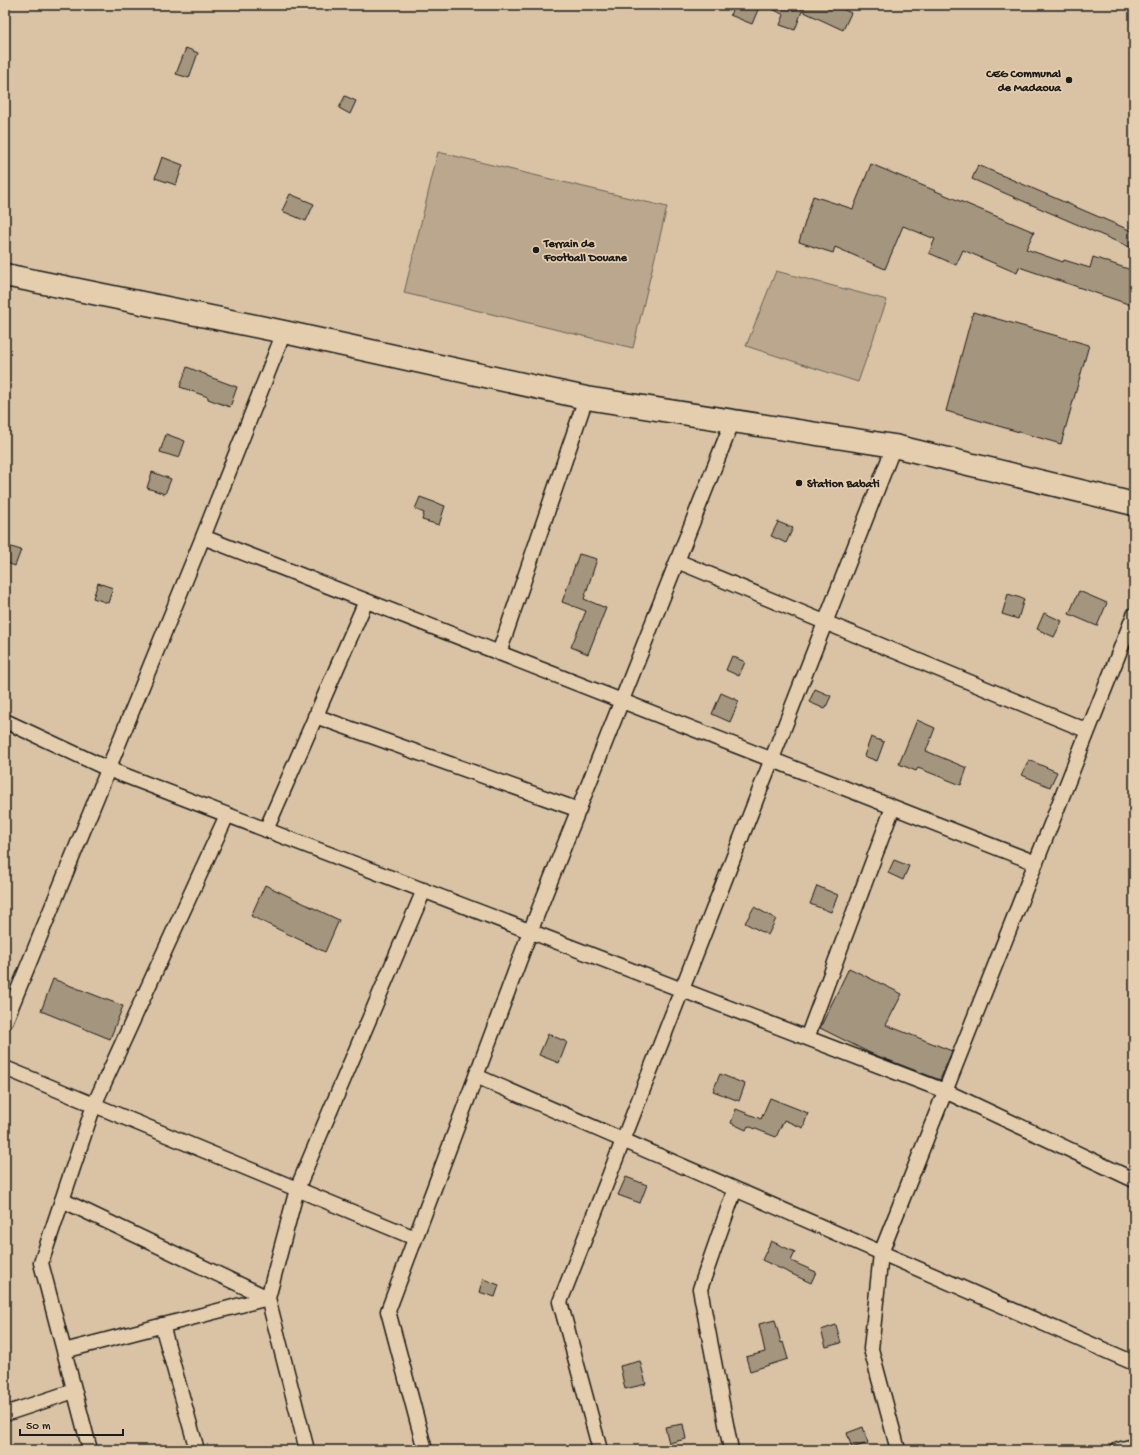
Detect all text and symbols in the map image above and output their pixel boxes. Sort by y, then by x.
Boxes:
place label: CEG Communal de Madaoua [985,68,1062,96]
marker: CEG Communal de Madaoua [1064,75,1074,85]
place label: Terrain de Football Douane [543,238,628,266]
marker: Terrain de Football Douane [531,245,541,255]
marker: Station Babati [794,478,804,488]
place label: Station Babati [807,478,880,492]
scale bar [20,1411,123,1437]
text: 50 m [26,1420,51,1434]

